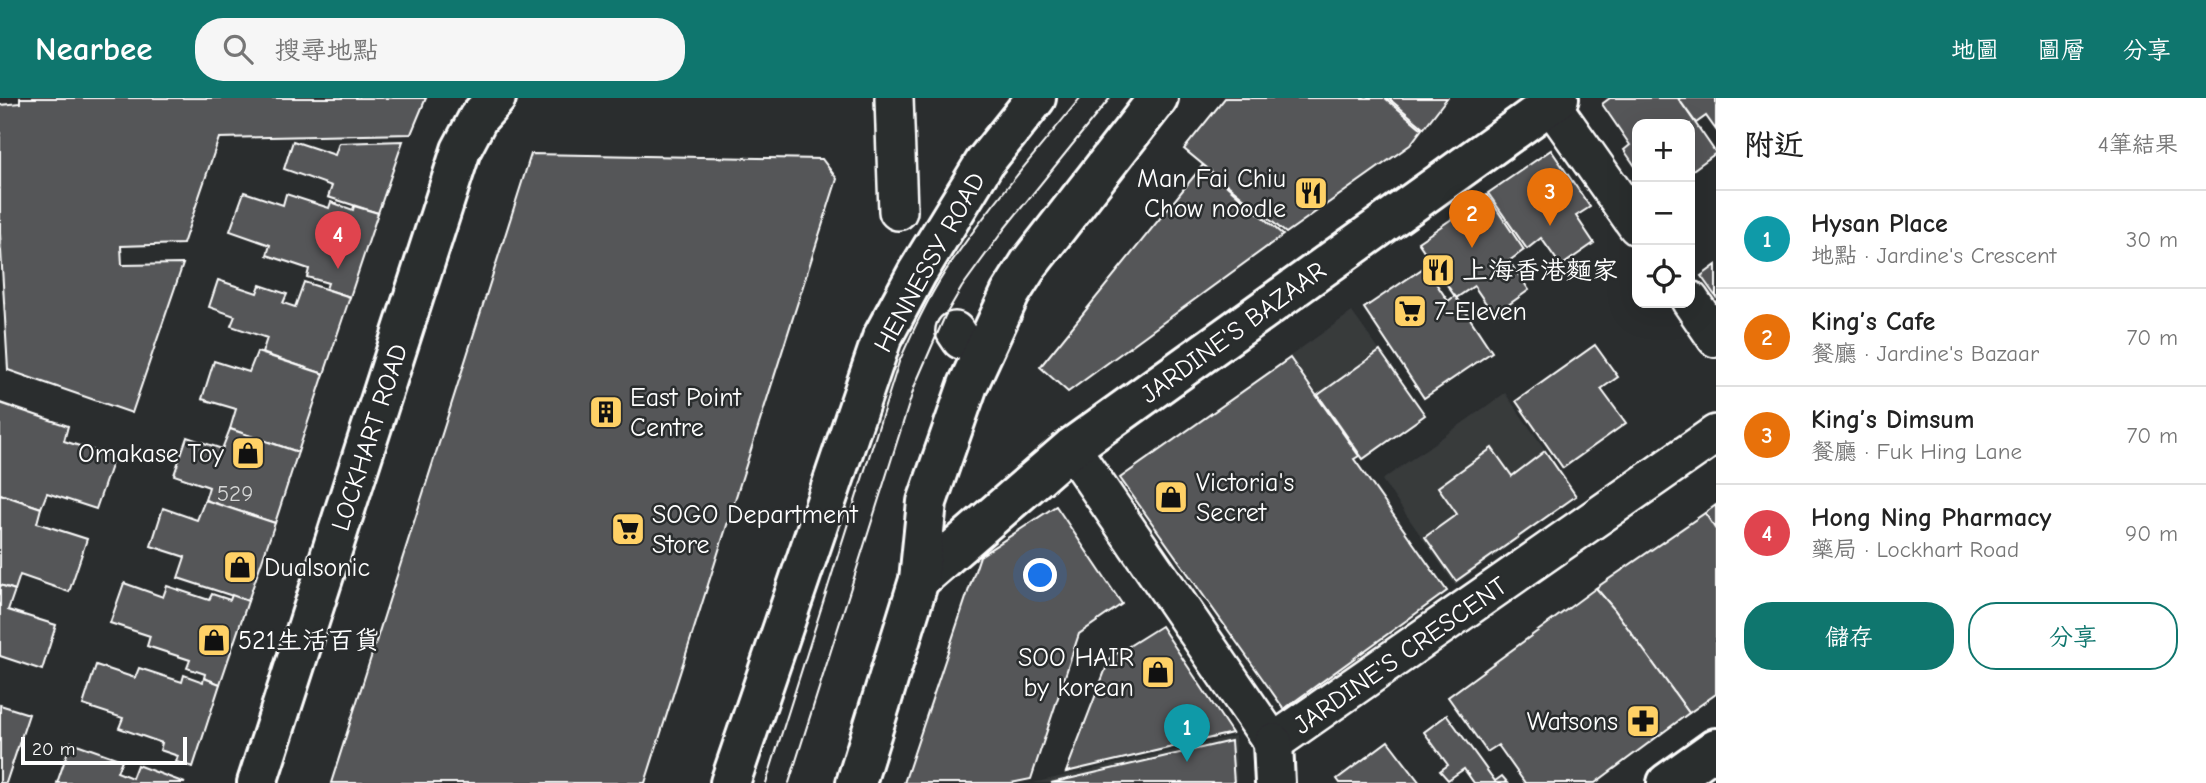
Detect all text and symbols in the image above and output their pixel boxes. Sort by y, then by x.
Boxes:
search box [195,18,685,81]
text: Nearbee [35,30,153,68]
icon: search [219,30,257,68]
text: 搜尋地點 [275,36,379,66]
text: 地圖 [1951,36,1999,64]
text: 圖層 [2037,36,2085,64]
text: 分享 [2123,36,2171,64]
map controls [1632,119,1695,308]
button: + [1632,119,1695,182]
text: 附近 [1744,128,1804,163]
text: 4筆結果 [2098,131,2178,158]
place label: Man Fai Chiu Chow noodle [1137,164,1286,224]
street label: HENNESSY ROAD [868,167,992,358]
pin: 3 [1527,168,1573,226]
restaurant icon: Man Fai Chiu Chow noodle [1292,174,1330,212]
button: − [1632,182,1695,245]
pin: 2 [1449,190,1495,248]
text: Hysan Place [1811,209,1948,239]
pin: 4 [315,211,361,269]
text: 1 [1762,226,1772,253]
text: 30 m [2126,226,2178,253]
text: 地點 · Jardine's Crescent [1811,242,2056,269]
button: locate [1632,245,1695,308]
restaurant icon: 上海香港麵家 [1419,251,1457,289]
street label: JARDINE'S BAZAAR [1135,256,1332,410]
place label: 上海香港麵家 [1462,256,1618,286]
supermarket icon: 7-Eleven [1391,292,1429,330]
place label: 7-Eleven [1434,297,1527,327]
text: King’s Cafe [1811,307,1935,337]
text: 2 [1761,324,1773,351]
text: 70 m [2126,324,2178,351]
street label: LOCKHART ROAD [326,340,414,535]
text: 餐廳 · Jardine's Bazaar [1811,340,2039,367]
place label: East Point Centre [630,383,743,443]
building icon: East Point Centre [587,393,625,431]
text: King’s Dimsum [1811,405,1974,435]
text: 3 [1761,422,1773,449]
text: 70 m [2126,422,2178,449]
shop icon: Omakase Toy [229,434,267,472]
text: 餐廳 · Fuk Hing Lane [1811,438,2022,465]
place label: Omakase Toy [78,439,224,469]
place label: Victoria's Secret [1196,468,1294,528]
shop icon: Victoria's Secret [1152,478,1190,516]
house number: 529 [217,480,253,507]
place label: SOGO Department Store [652,500,859,560]
text: Hong Ning Pharmacy [1811,503,2051,533]
supermarket icon: SOGO Department Store [609,510,647,548]
text: 4 [1762,520,1772,547]
text: 90 m [2125,520,2178,547]
text: 藥局 · Lockhart Road [1811,536,2019,563]
shop icon: Dualsonic [221,548,259,586]
place label: Dualsonic [264,553,370,583]
your location [1023,558,1057,592]
street label: JARDINE'S CRESCENT [1288,571,1513,741]
button: 儲存 [1744,602,1954,670]
button: 分享 [1968,602,2178,670]
shop icon: 521生活百貨 [195,621,233,659]
place label: 521生活百貨 [238,626,380,656]
place label: SOO HAIR by korean [1018,643,1134,703]
shop icon: SOO HAIR by korean [1139,653,1177,691]
pharmacy icon: Watsons [1624,702,1662,740]
pin: 1 [1164,704,1210,762]
place label: Watsons [1527,707,1618,737]
scale bar [21,734,187,766]
text: 20 m [32,738,76,760]

